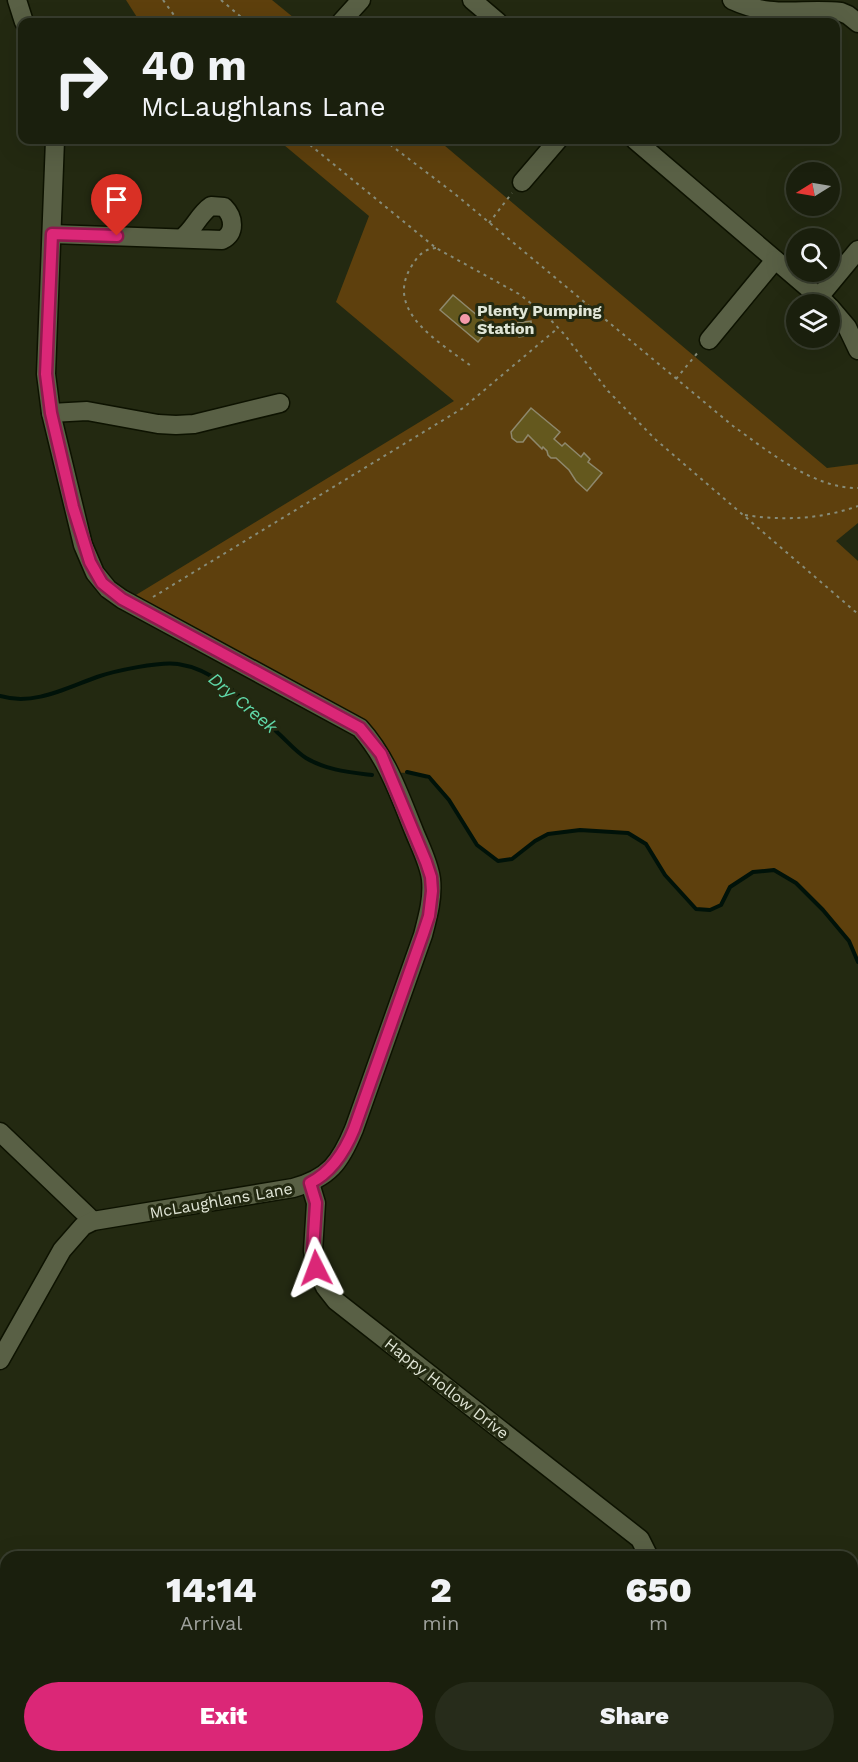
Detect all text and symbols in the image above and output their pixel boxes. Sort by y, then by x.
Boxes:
text: 40 m [141,41,247,90]
icon: right [42,42,120,120]
text: McLaughlans Lane [141,91,386,123]
north arrow [786,162,840,216]
map controls [786,162,840,348]
pin [91,174,142,236]
icon: arrive [100,183,133,216]
button: search [786,228,840,282]
button: layers [786,294,840,348]
place label: Plenty Pumping Station [477,301,602,338]
marker: Plenty Pumping Station [458,312,472,326]
water label: Dry Creek [205,668,283,738]
street label: McLaughlans Lane [148,1179,294,1222]
position arrow [284,1236,348,1300]
street label: Happy Hollow Drive [381,1334,513,1443]
text: 14:14 [166,1569,257,1611]
text: 2 [430,1569,452,1611]
text: 650 [625,1569,692,1611]
text: Arrival [180,1611,242,1635]
text: min [423,1611,459,1635]
text: m [649,1611,668,1635]
button: Exit [24,1682,423,1751]
button: Share [435,1682,834,1751]

